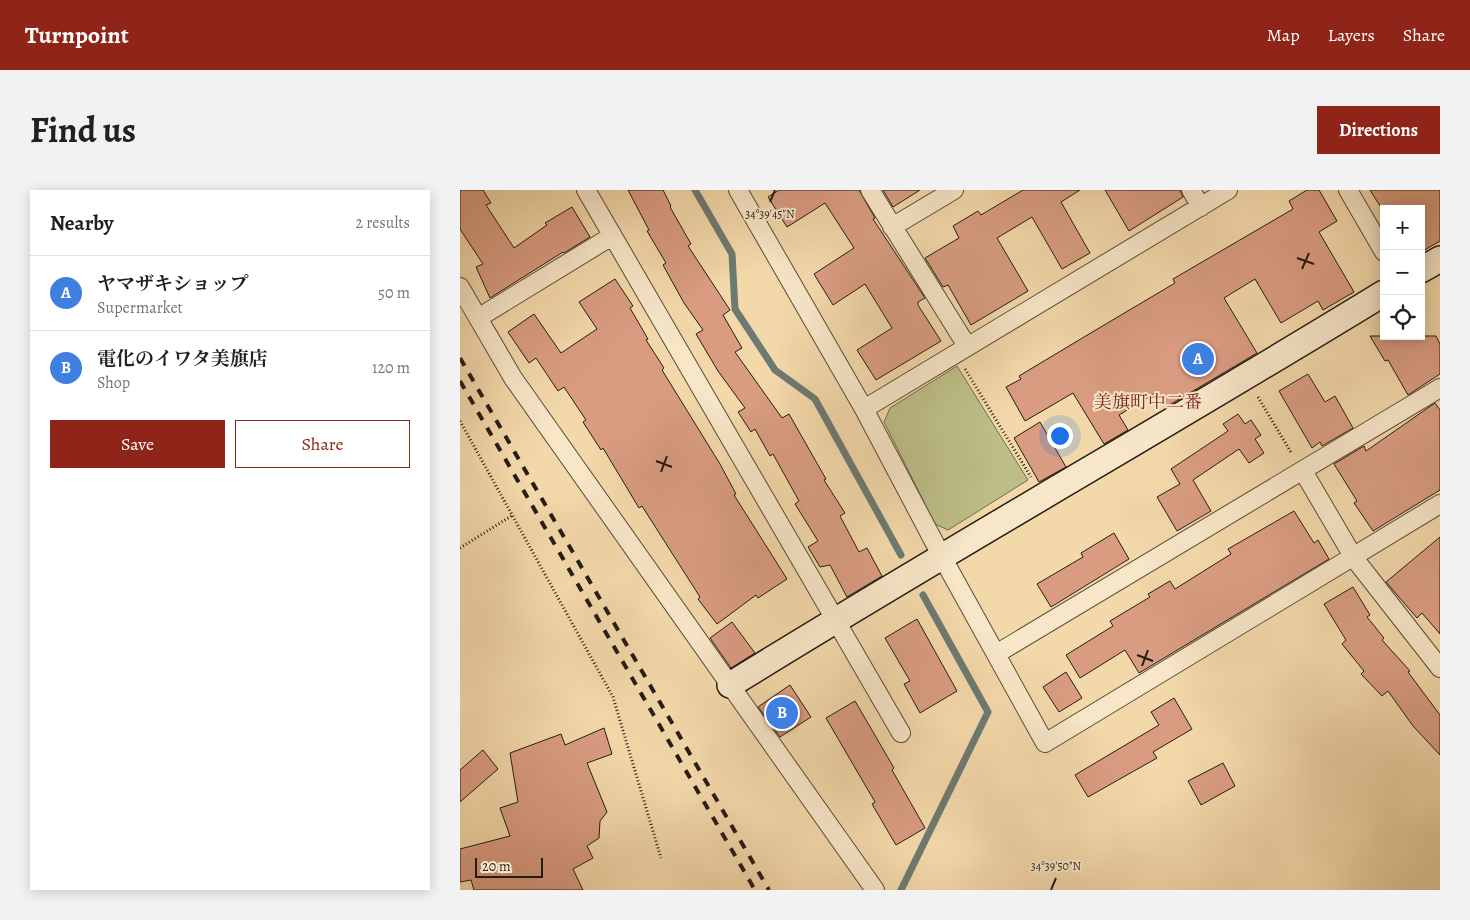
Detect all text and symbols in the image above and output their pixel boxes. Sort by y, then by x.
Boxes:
text: Turnpoint [25,19,129,51]
text: Map [1267,23,1300,47]
text: Layers [1328,23,1375,47]
text: Share [1403,23,1445,47]
text: Find us [30,106,136,154]
button: Directions [1317,106,1440,154]
map controls [1380,205,1425,340]
button: + [1380,205,1425,250]
text: 34°39'45"N [745,206,795,222]
text: Nearby [50,209,113,237]
text: 2 results [355,212,410,234]
button: − [1380,250,1425,295]
text: ヤマザキショップ [97,271,248,297]
text: A [61,282,71,304]
text: 50 m [378,282,410,304]
button: locate [1380,295,1425,340]
text: Supermarket [97,297,183,319]
pin: A [1182,340,1214,378]
text: 電化のイワタ美旗店 [97,346,268,372]
text: B [61,357,71,379]
text: 120 m [372,357,410,379]
text: Shop [97,372,130,394]
district label: 美旗町中二番 [1094,390,1202,414]
button: Save [50,420,225,468]
button: Share [235,420,410,468]
your location [1047,423,1073,449]
pin: B [766,694,798,732]
scale bar [475,855,542,878]
text: 20 m [482,857,511,876]
text: 34°39'50"N [1031,858,1082,874]

